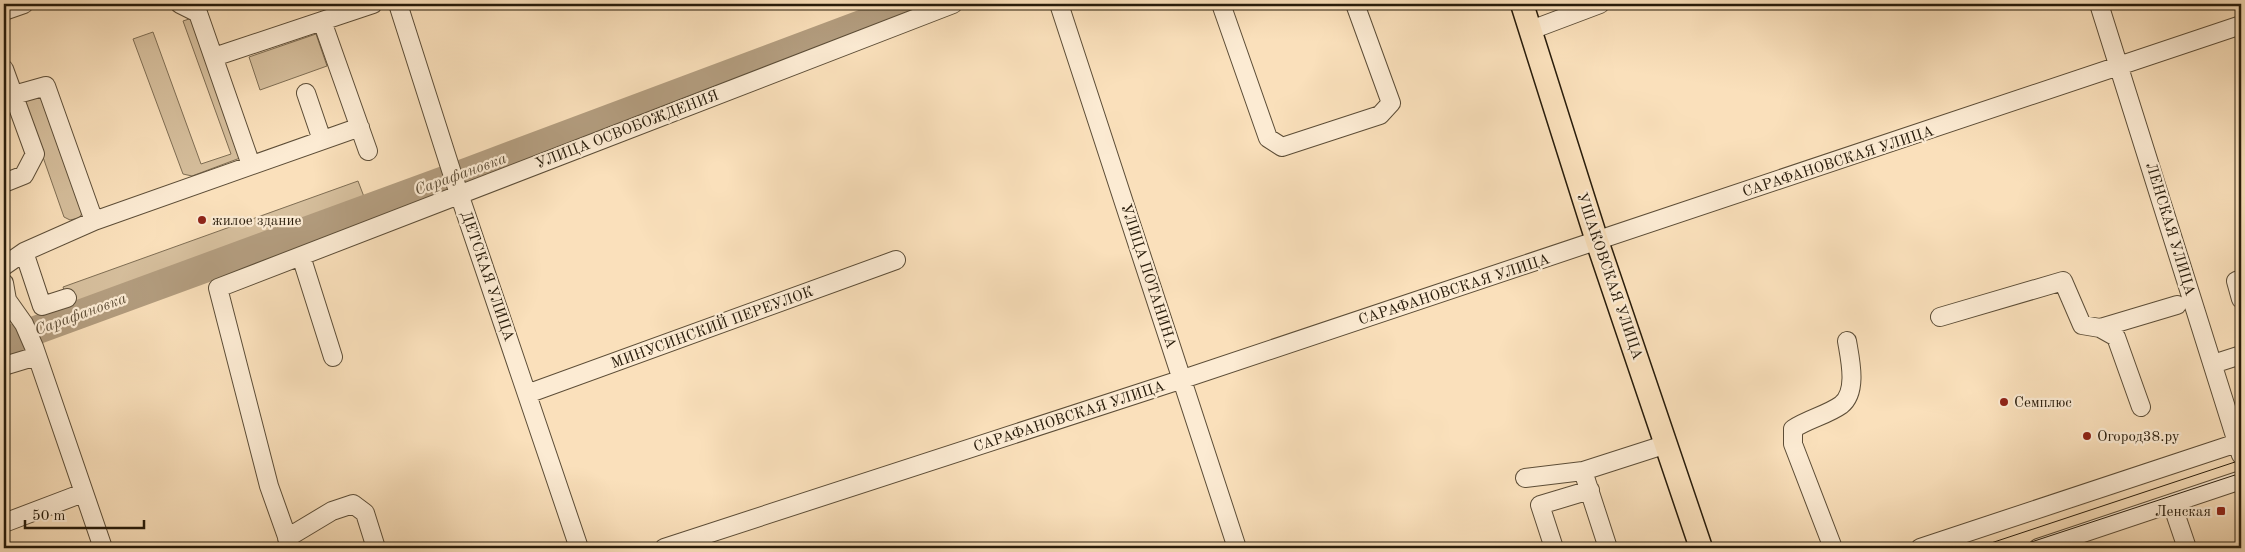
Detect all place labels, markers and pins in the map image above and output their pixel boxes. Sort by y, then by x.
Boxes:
marker: жилое здание [196,214,208,226]
place label: жилое здание [212,214,302,229]
marker: Семплюс [1998,396,2010,408]
place label: Семплюс [2014,396,2072,411]
marker: Огород38.ру [2081,430,2093,442]
place label: Огород38.ру [2097,430,2180,445]
place label: Ленская [2155,505,2211,520]
marker: Ленская [2215,505,2227,517]

